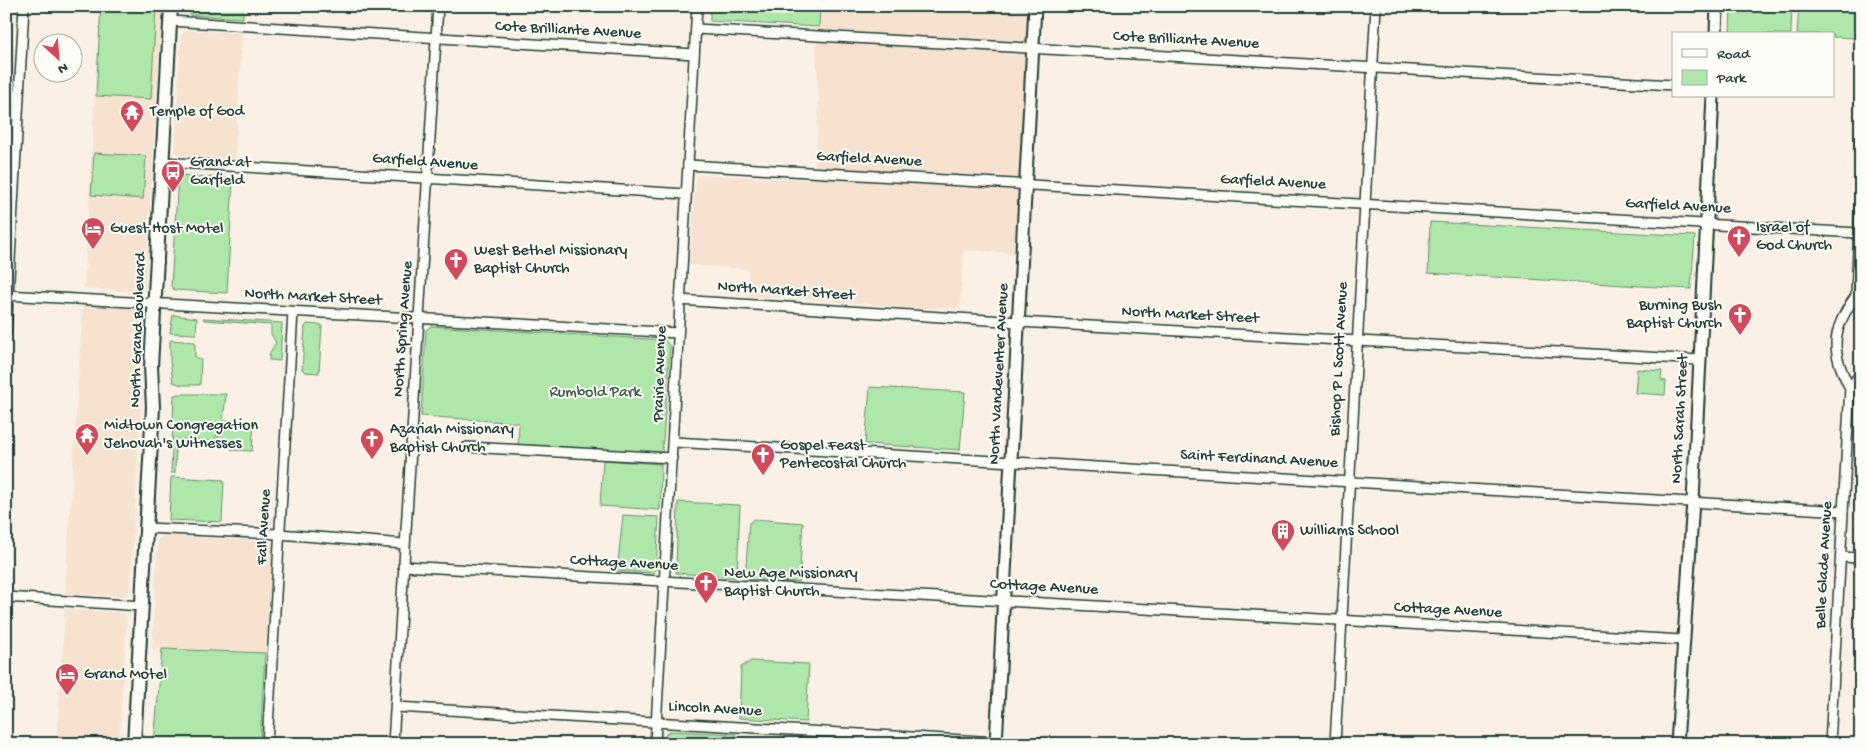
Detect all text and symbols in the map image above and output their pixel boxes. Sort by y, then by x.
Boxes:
street label: Cote Brilliante Avenue [494,18,642,44]
street label: Cote Brilliante Avenue [1112,28,1260,54]
north arrow [32,32,82,82]
legend [1672,32,1834,98]
text: Road [1717,46,1751,64]
text: N [55,58,70,77]
text: Park [1716,70,1747,88]
temple icon: Temple of God [119,99,145,133]
place label: Temple of God [149,103,246,122]
street label: Garfield Avenue [816,148,923,172]
street label: Garfield Avenue [371,150,479,176]
place label: Grand at Garfield [190,154,252,191]
bus stop icon: Grand at Garfield [160,159,186,193]
street label: Garfield Avenue [1220,171,1327,195]
street label: Garfield Avenue [1625,195,1732,219]
hotel icon: Guest Host Motel [80,216,106,250]
place label: Israel of God Church [1756,219,1832,256]
place label: Guest Host Motel [110,220,223,239]
church icon: Israel of God Church [1726,224,1752,258]
place label: West Bethel Missionary Baptist Church [473,242,627,279]
church icon: West Bethel Missionary Baptist Church [443,247,469,281]
street label: North Grand Boulevard [127,250,151,408]
street label: North Spring Avenue [390,260,418,398]
street label: North Market Street [717,278,857,306]
street label: Bishop P L Scott Avenue [1326,281,1354,438]
street label: North Vandeventer Avenue [986,282,1014,465]
street label: North Market Street [244,285,384,311]
place label: Burning Bush Baptist Church [1625,297,1722,334]
church icon: Burning Bush Baptist Church [1727,302,1753,336]
street label: North Market Street [1121,303,1261,329]
street label: Prairie Avenue [650,325,672,423]
street label: North Sarah Street [1668,353,1694,484]
park label: Rumbold Park [549,384,642,403]
place label: Midtown Congregation Jehovah's Witnesses [104,417,258,454]
place label: Azariah Missionary Baptist Church [389,421,514,458]
temple icon: Midtown Congregation Jehovah's Witnesses [74,422,100,456]
church icon: Azariah Missionary Baptist Church [359,426,385,460]
place label: Gospel Feast Pentecostal Church [779,437,907,474]
church icon: Gospel Feast Pentecostal Church [750,442,776,476]
street label: Saint Ferdinand Avenue [1180,446,1339,474]
street label: Fall Avenue [253,488,277,566]
street label: Belle Glade Avenue [1812,500,1838,630]
building icon: Williams School [1270,518,1296,552]
place label: Williams School [1300,522,1399,541]
street label: Cottage Avenue [569,552,679,576]
place label: New Age Missionary Baptist Church [723,565,858,602]
church icon: New Age Missionary Baptist Church [693,570,719,604]
street label: Cottage Avenue [989,576,1099,600]
street label: Cottage Avenue [1393,599,1503,623]
hotel icon: Grand Motel [54,662,80,696]
place label: Grand Motel [84,666,167,685]
street label: Lincoln Avenue [668,698,763,722]

